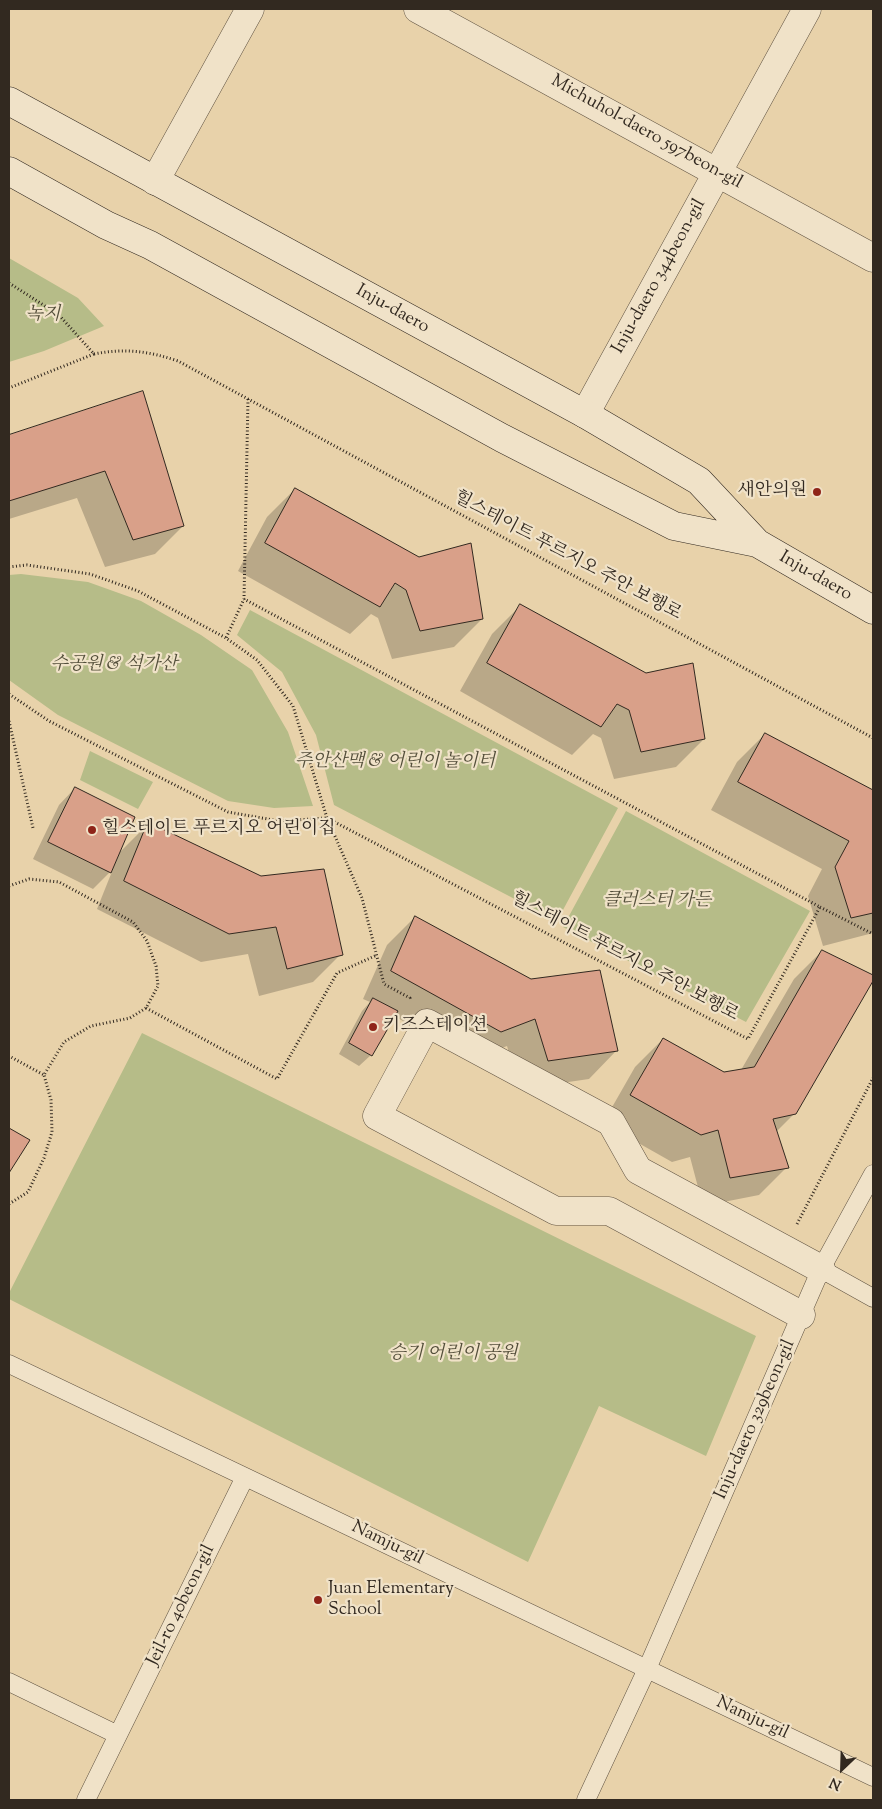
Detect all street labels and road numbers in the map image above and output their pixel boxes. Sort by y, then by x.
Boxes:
street label: Michuhol-daero 597beon-gil [546,71,746,195]
street label: Inju-daero 344beon-gil [608,196,712,358]
street label: Inju-daero [351,281,433,339]
street label: 힐스테이트 푸르지오 주안 보행로 [449,488,685,626]
street label: Inju-daero [775,547,855,607]
street label: 힐스테이트 푸르지오 주안 보행로 [506,889,742,1027]
street label: Inju-daero 329beon-gil [711,1337,801,1503]
street label: Namju-gil [347,1517,427,1571]
street label: Jeil-ro 40beon-gil [143,1542,221,1670]
street label: Namju-gil [712,1693,792,1745]

